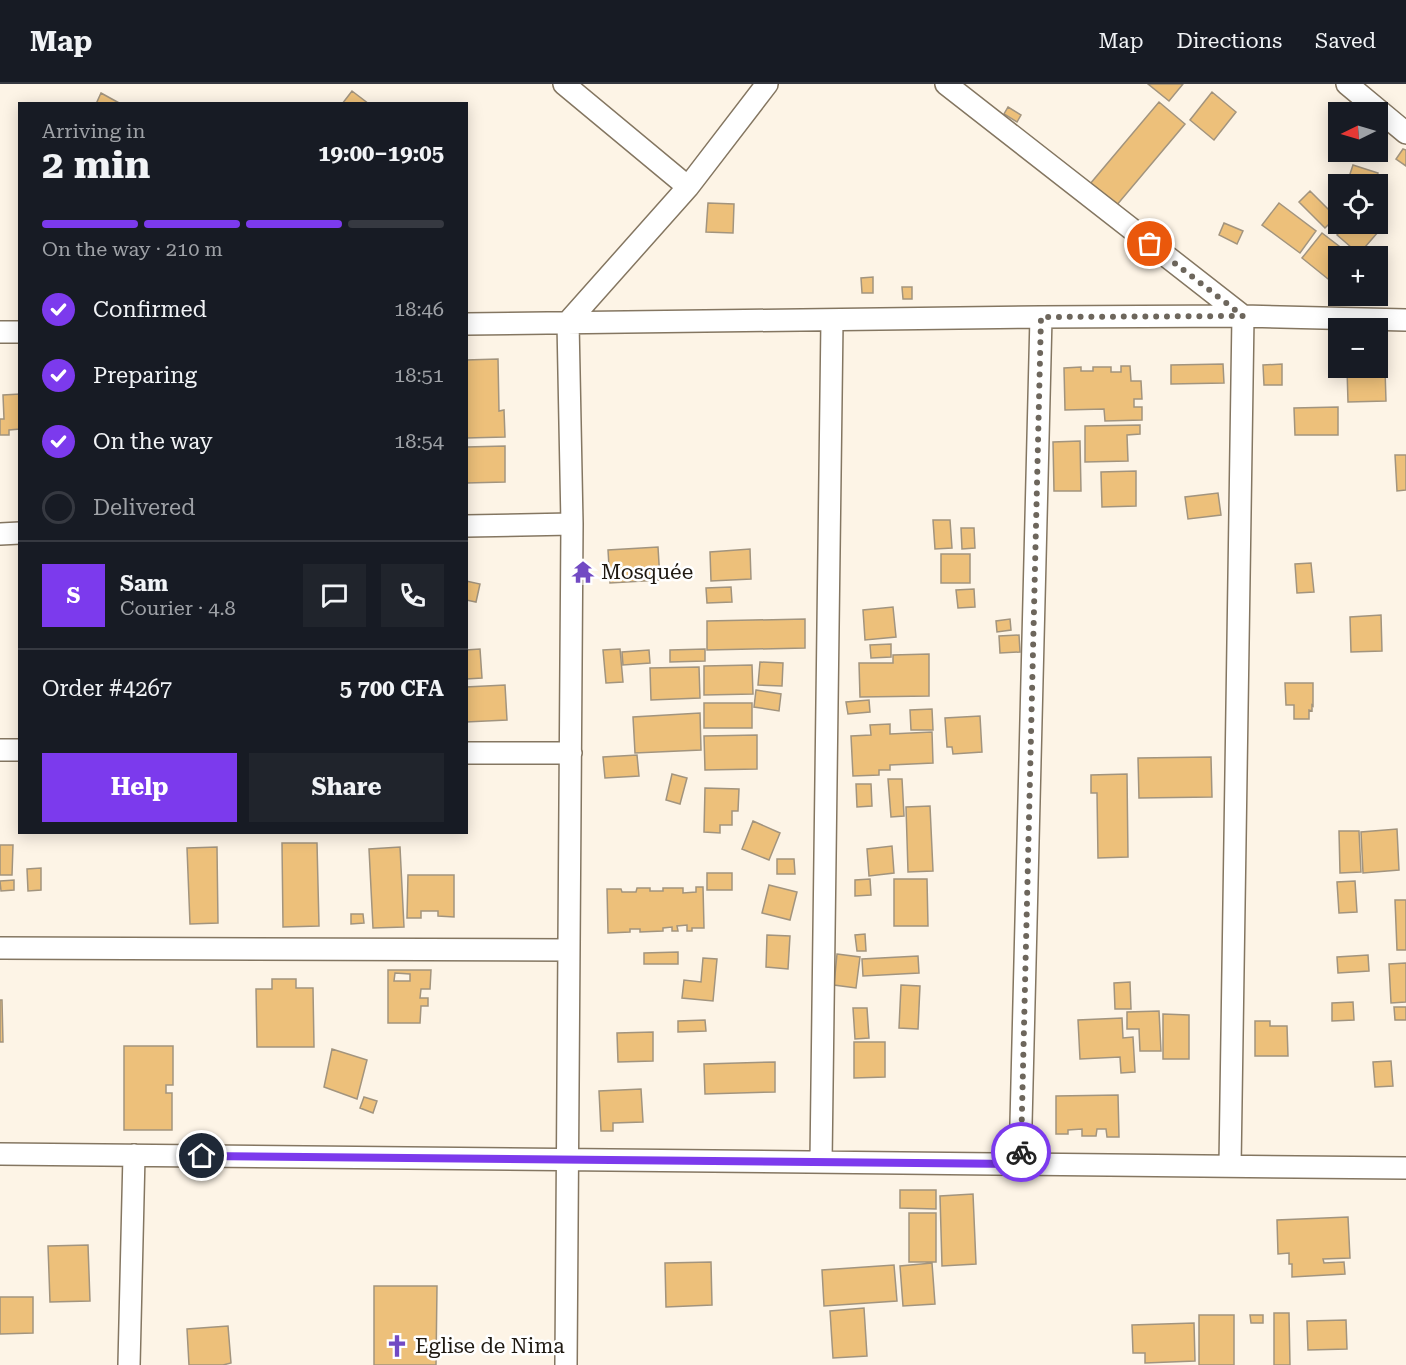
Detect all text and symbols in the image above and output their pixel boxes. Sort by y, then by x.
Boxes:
text: Map [30,25,92,58]
text: Map [1099,29,1143,53]
text: Directions [1176,29,1282,53]
text: Saved [1315,29,1376,53]
north arrow [1328,102,1388,162]
map controls [1328,102,1388,378]
text: Arriving in [42,119,145,143]
text: 19:00–19:05 [318,141,444,166]
text: 2 min [42,142,150,188]
button: locate [1328,174,1388,234]
pin [1124,218,1175,269]
icon: bag [1133,227,1166,260]
text: On the way · 210 m [42,237,223,261]
button: + [1328,246,1388,306]
icon: check [42,293,75,326]
text: Confirmed [93,297,207,322]
text: 18:46 [394,297,444,321]
button: − [1328,318,1388,378]
icon: check [42,359,75,392]
text: Preparing [93,363,197,388]
text: 18:51 [394,363,444,387]
icon: check [42,425,75,458]
text: On the way [93,429,213,454]
text: 18:54 [394,429,444,453]
text: Delivered [93,495,195,520]
temple icon: Mosquée [570,559,596,585]
place label: Mosquée [601,560,693,584]
button: chat [303,564,366,627]
button: phone [381,564,444,627]
text: Sam [120,571,168,596]
text: S [67,583,80,608]
text: Courier · 4.8 [120,596,236,620]
text: Order #4267 [42,676,172,701]
text: 5 700 CFA [340,676,444,701]
button: Help [42,753,237,822]
button: Share [249,753,444,822]
courier [991,1122,1051,1182]
pin [176,1130,227,1181]
icon: bike [1005,1136,1038,1169]
icon: home [185,1139,218,1172]
church icon: Eglise de Nima [384,1333,410,1359]
place label: Eglise de Nima [415,1334,565,1358]

